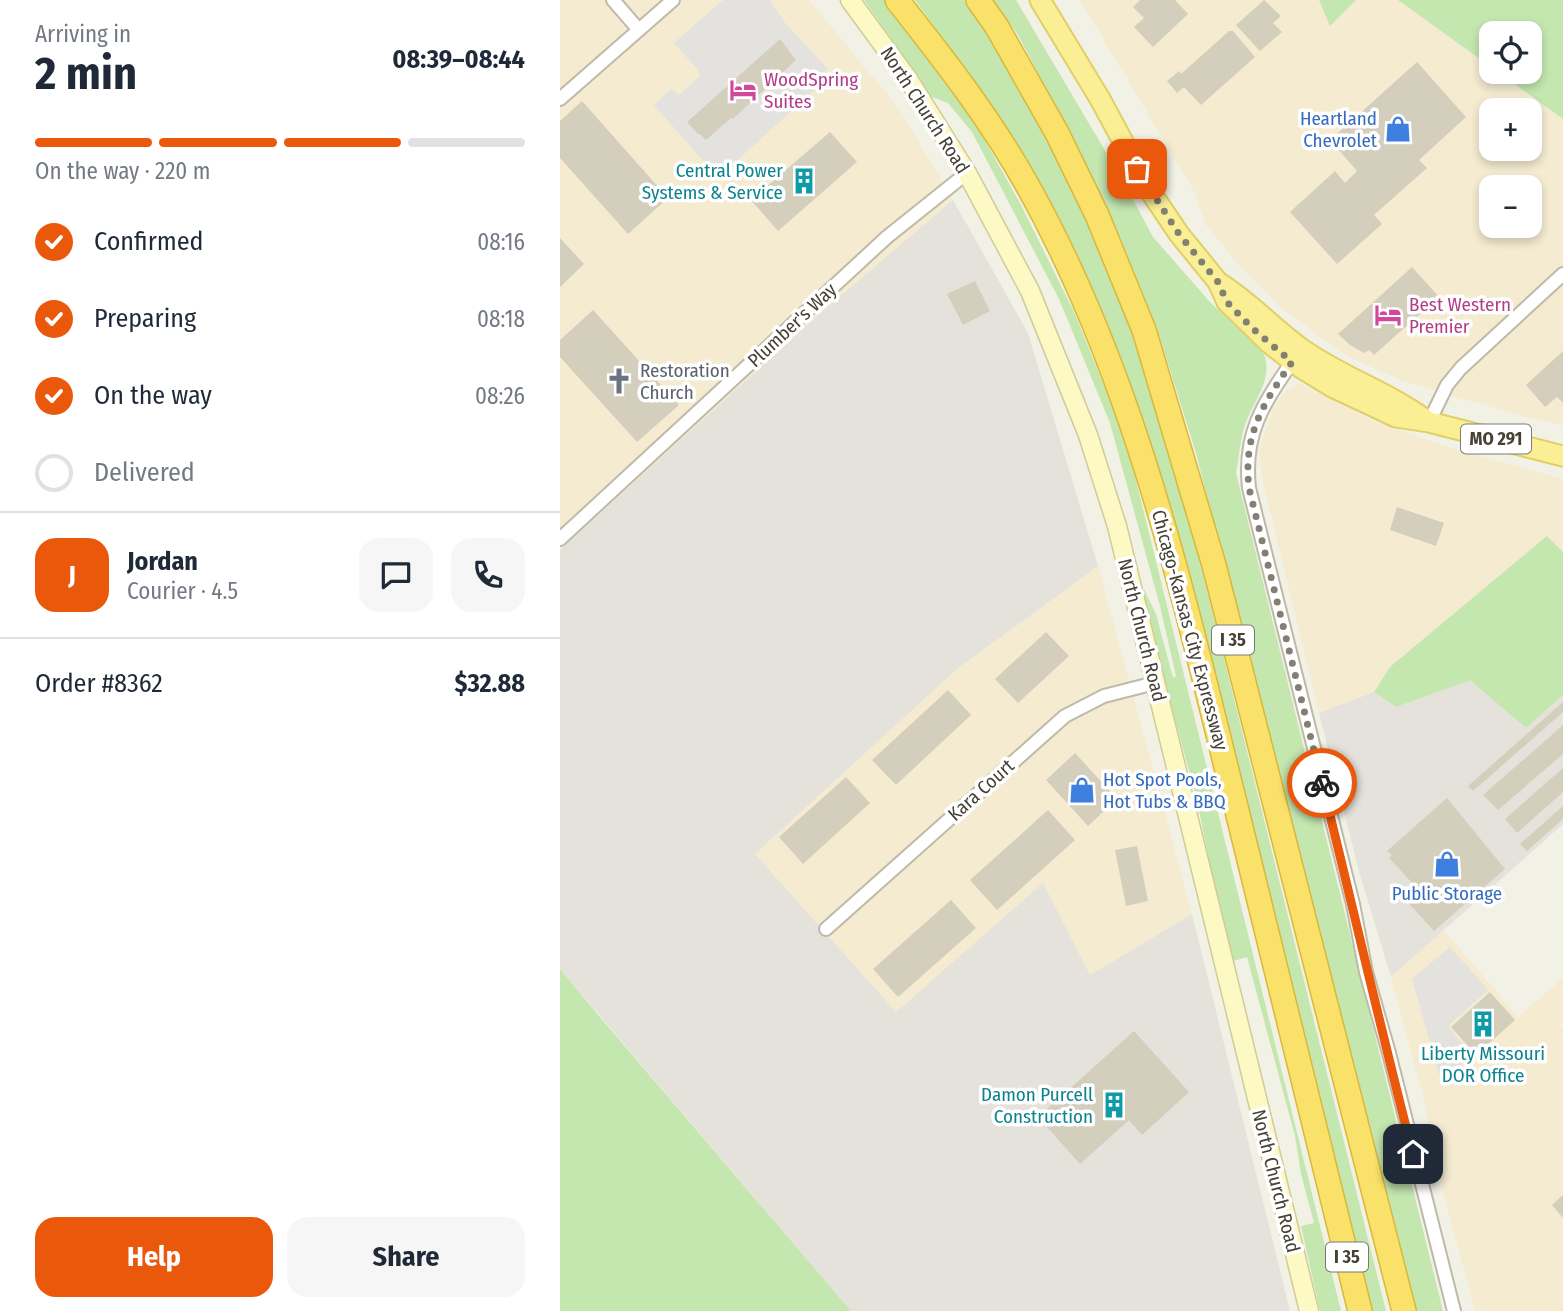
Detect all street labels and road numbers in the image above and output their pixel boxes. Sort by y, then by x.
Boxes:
street label: North Church Road [875,42,975,178]
street label: Plumber's Way [743,278,842,372]
road number: MO 291 [1461,424,1531,454]
street label: Chicago-Kansas City Expressway [1147,507,1233,753]
street label: North Church Road [1113,556,1171,704]
road number: I 35 [1212,626,1254,654]
street label: Kara Court [943,754,1019,826]
street label: North Church Road [1247,1107,1305,1255]
road number: I 35 [1326,1242,1368,1272]

